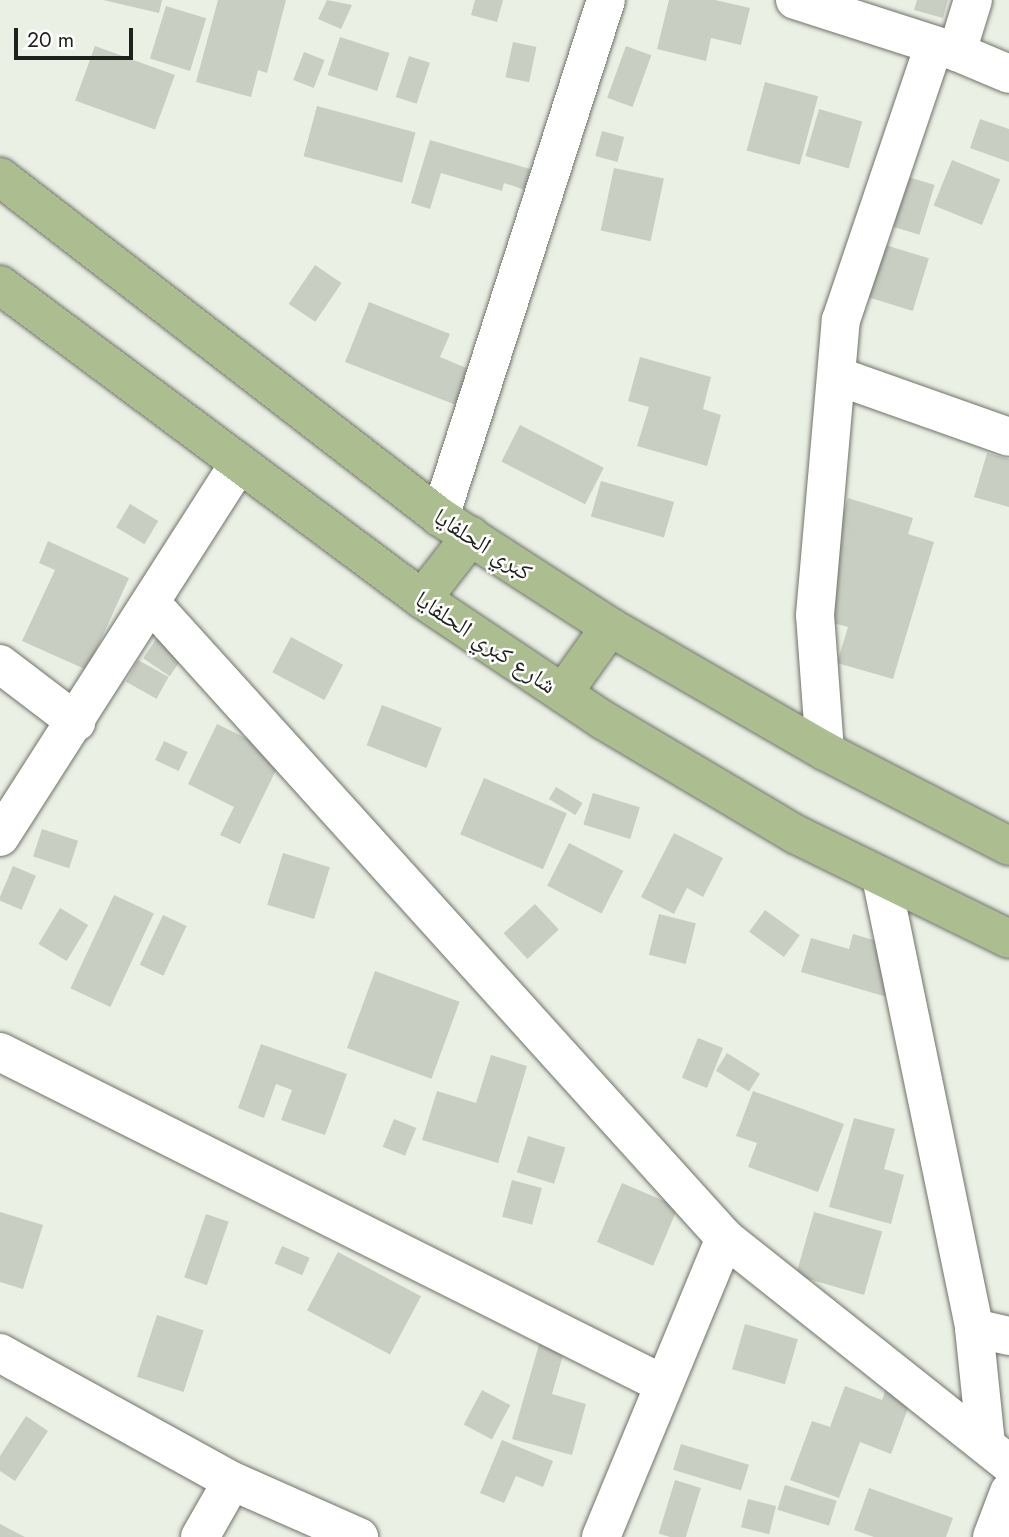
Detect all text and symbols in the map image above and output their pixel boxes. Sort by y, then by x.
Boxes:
scale bar [18,14,136,58]
text: 20 m [27,25,74,55]
street label: كبري الحلفايا [429,502,537,586]
street label: شارع كبري الحلفايا [410,584,562,700]

